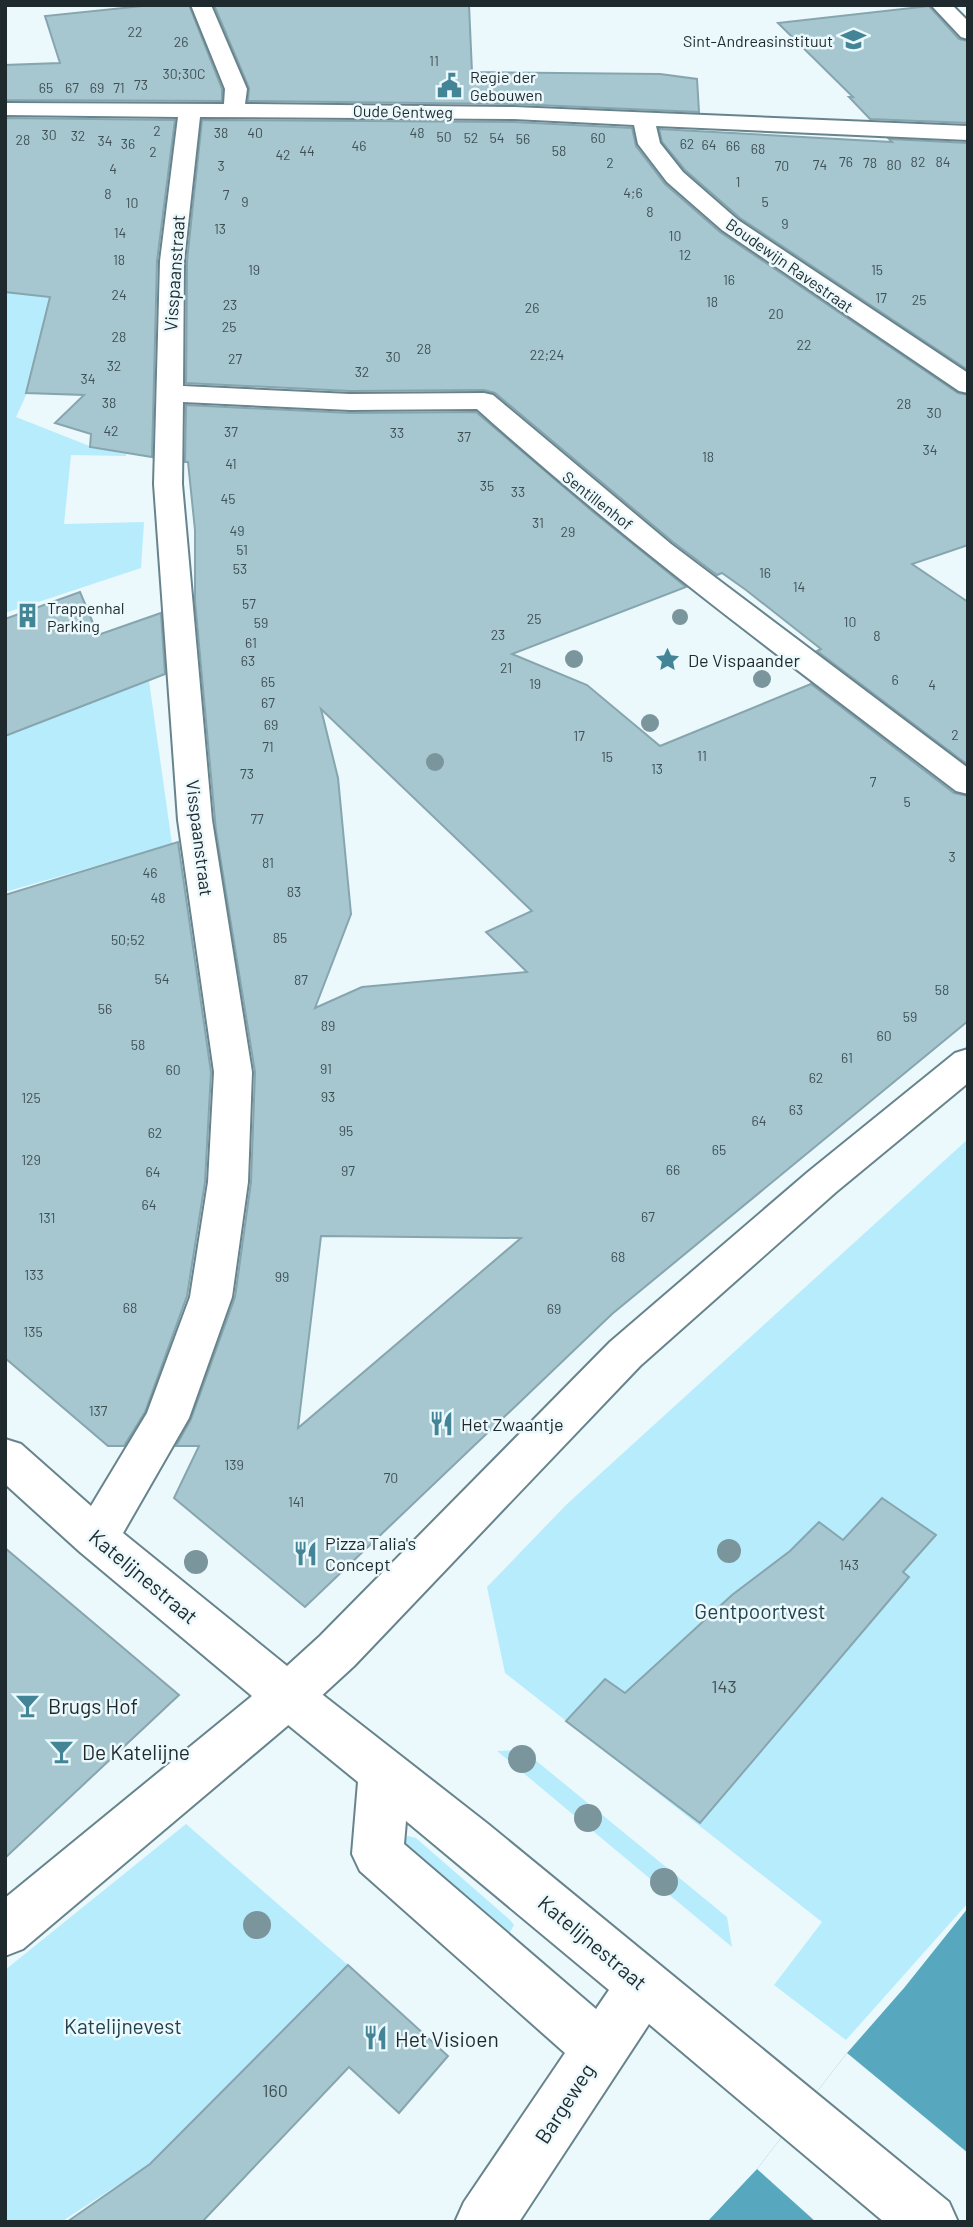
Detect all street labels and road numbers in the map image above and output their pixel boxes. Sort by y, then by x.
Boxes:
street label: Oude Gentweg [353,101,453,121]
street label: Visspaanstraat [159,214,189,332]
street label: Boudewijn Ravestraat [723,214,857,316]
street label: Sentillenhof [559,467,637,533]
street label: Visspaanstraat [182,779,218,897]
street label: Katelijnestraat [85,1523,203,1629]
street label: Katelijnestraat [534,1889,652,1995]
street label: Bargeweg [529,2058,599,2148]

